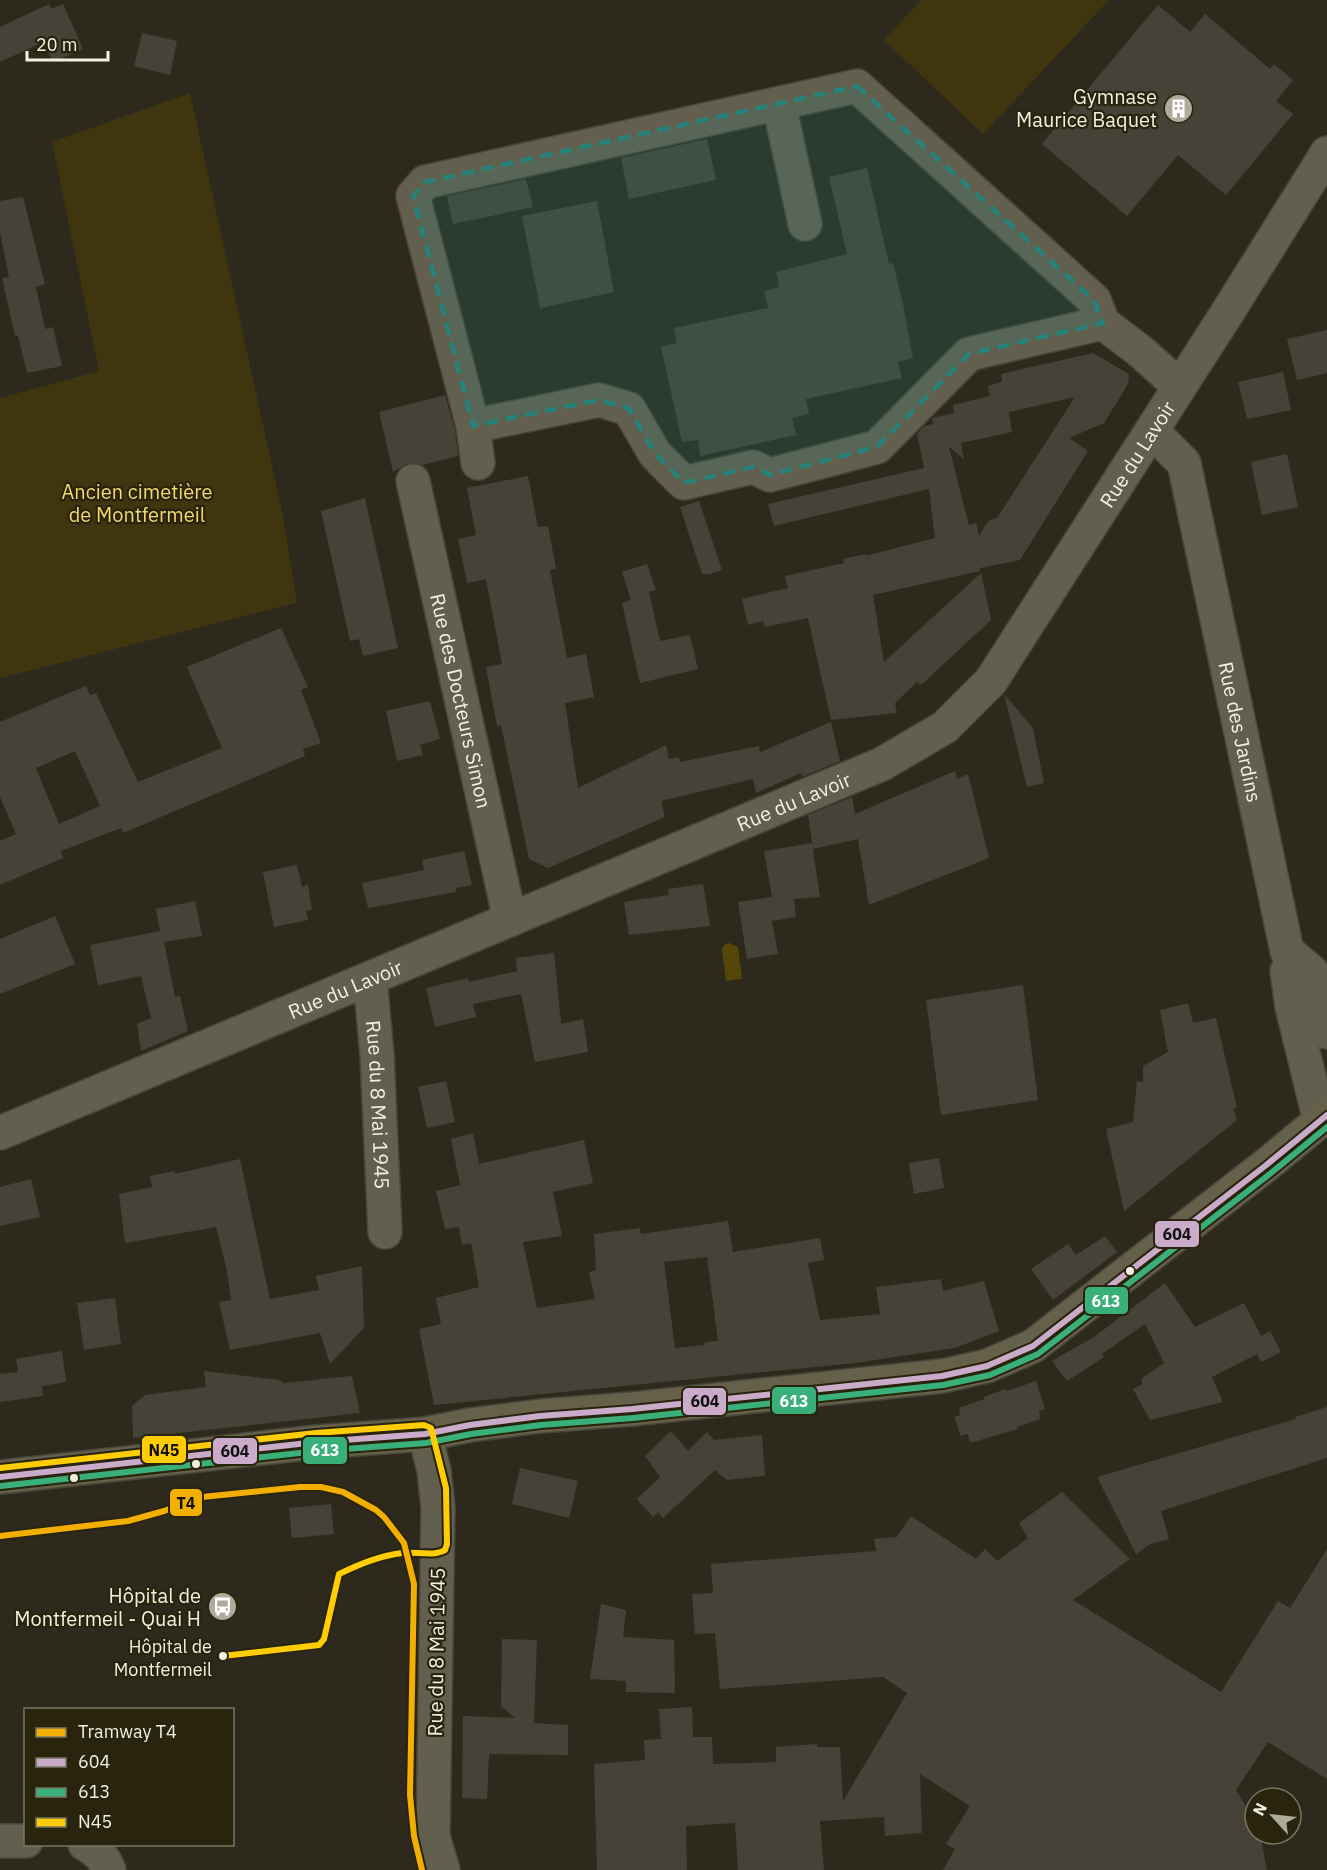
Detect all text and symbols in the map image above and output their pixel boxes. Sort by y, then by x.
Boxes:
scale bar [27,24,108,62]
text: 20 m [36,33,78,56]
place label: Gymnase Maurice Baquet [1016,83,1157,133]
building icon: Gymnase Maurice Baquet [1162,92,1194,124]
street label: Rue du Lavoir [1093,396,1181,512]
park label: Ancien cimetière de Montfermeil [61,478,213,528]
street label: Rue des Docteurs Simon [425,591,498,811]
street label: Rue des Jardins [1213,659,1269,804]
street label: Rue du Lavoir [732,765,855,837]
street label: Rue du Lavoir [284,953,406,1025]
street label: Rue du 8 Mai 1945 [360,1019,397,1190]
line badge: 604 [1154,1220,1200,1248]
text: 604 [1163,1224,1192,1244]
unlabelled marker [1124,1265,1136,1277]
line badge: 613 [1084,1286,1129,1315]
text: 613 [1092,1291,1120,1311]
line badge: 613 [771,1386,817,1415]
line badge: 604 [682,1387,727,1416]
text: 604 [691,1391,720,1411]
text: 613 [780,1391,808,1411]
line badge: N45 [141,1435,187,1464]
line badge: 613 [302,1436,348,1465]
line badge: 604 [212,1437,258,1465]
text: N45 [149,1440,180,1460]
text: 613 [311,1440,339,1460]
text: 604 [221,1441,250,1461]
unlabelled marker [190,1458,202,1470]
unlabelled marker [68,1472,80,1484]
line badge: T4 [169,1488,203,1517]
text: T4 [177,1493,196,1513]
street label: Rue du 8 Mai 1945 [421,1567,451,1737]
place label: Hôpital de Montfermeil - Quai H [14,1582,201,1632]
bus stop icon: Hôpital de Montfermeil - Quai H [206,1591,238,1623]
place label: Hôpital de Montfermeil [114,1635,212,1681]
marker: Hôpital de Montfermeil [217,1650,229,1662]
legend [24,1708,234,1846]
text: Tramway T4 [78,1720,177,1743]
text: 604 [78,1750,111,1773]
text: 613 [78,1780,110,1803]
north arrow [1243,1786,1303,1846]
text: N [1248,1799,1271,1819]
text: N45 [78,1810,112,1833]

